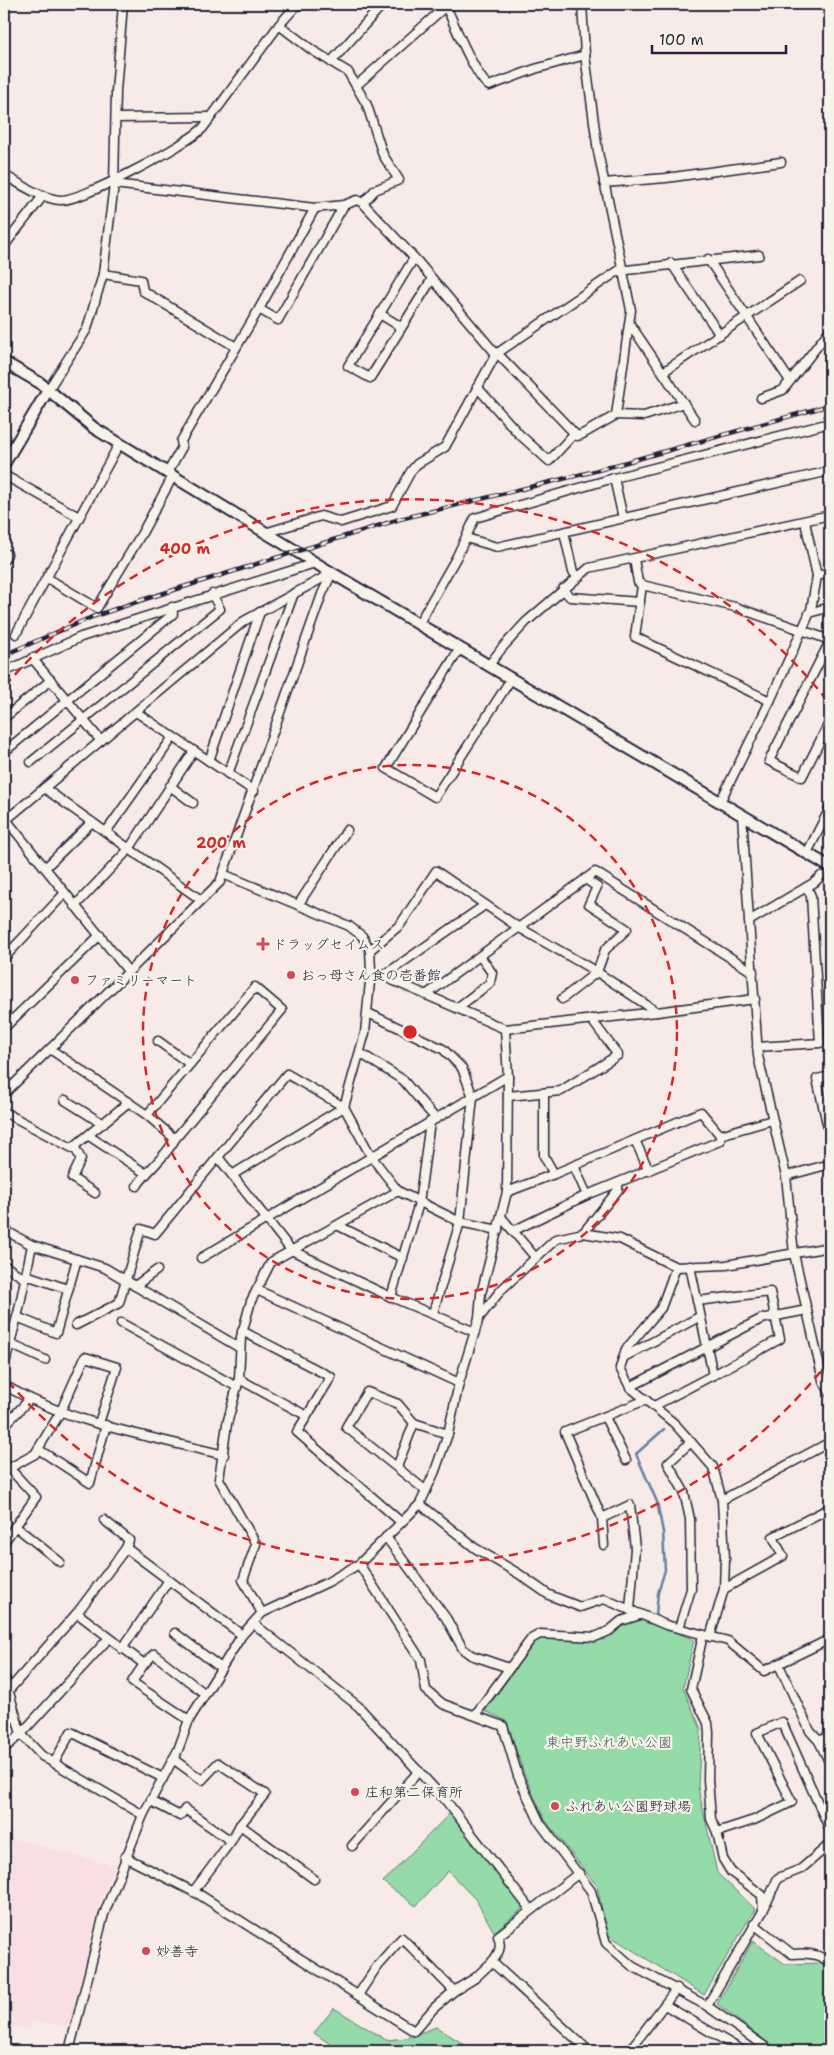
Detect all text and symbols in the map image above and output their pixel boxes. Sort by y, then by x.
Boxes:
scale bar [652,22,785,54]
text: 100 m [659,30,704,50]
text: 400 m [160,539,210,559]
text: 200 m [196,833,246,853]
place label: ドラッグセイムス [273,935,384,953]
marker: ドラッグセイムス [257,938,269,950]
place label: おっ母さん食の壱番館 [301,966,441,984]
marker: おっ母さん食の壱番館 [285,969,297,981]
place label: ファミリーマート [85,971,197,989]
marker: ファミリーマート [69,974,81,986]
centre of rings [401,1023,419,1041]
park label: 東中野ふれあい公園 [546,1733,672,1751]
place label: 庄和第二保育所 [365,1783,463,1801]
marker: 庄和第二保育所 [349,1786,361,1798]
place label: ふれあい公園野球場 [565,1797,691,1815]
marker: ふれあい公園野球場 [549,1800,561,1812]
place label: 妙善寺 [156,1942,198,1960]
marker: 妙善寺 [140,1945,152,1957]

